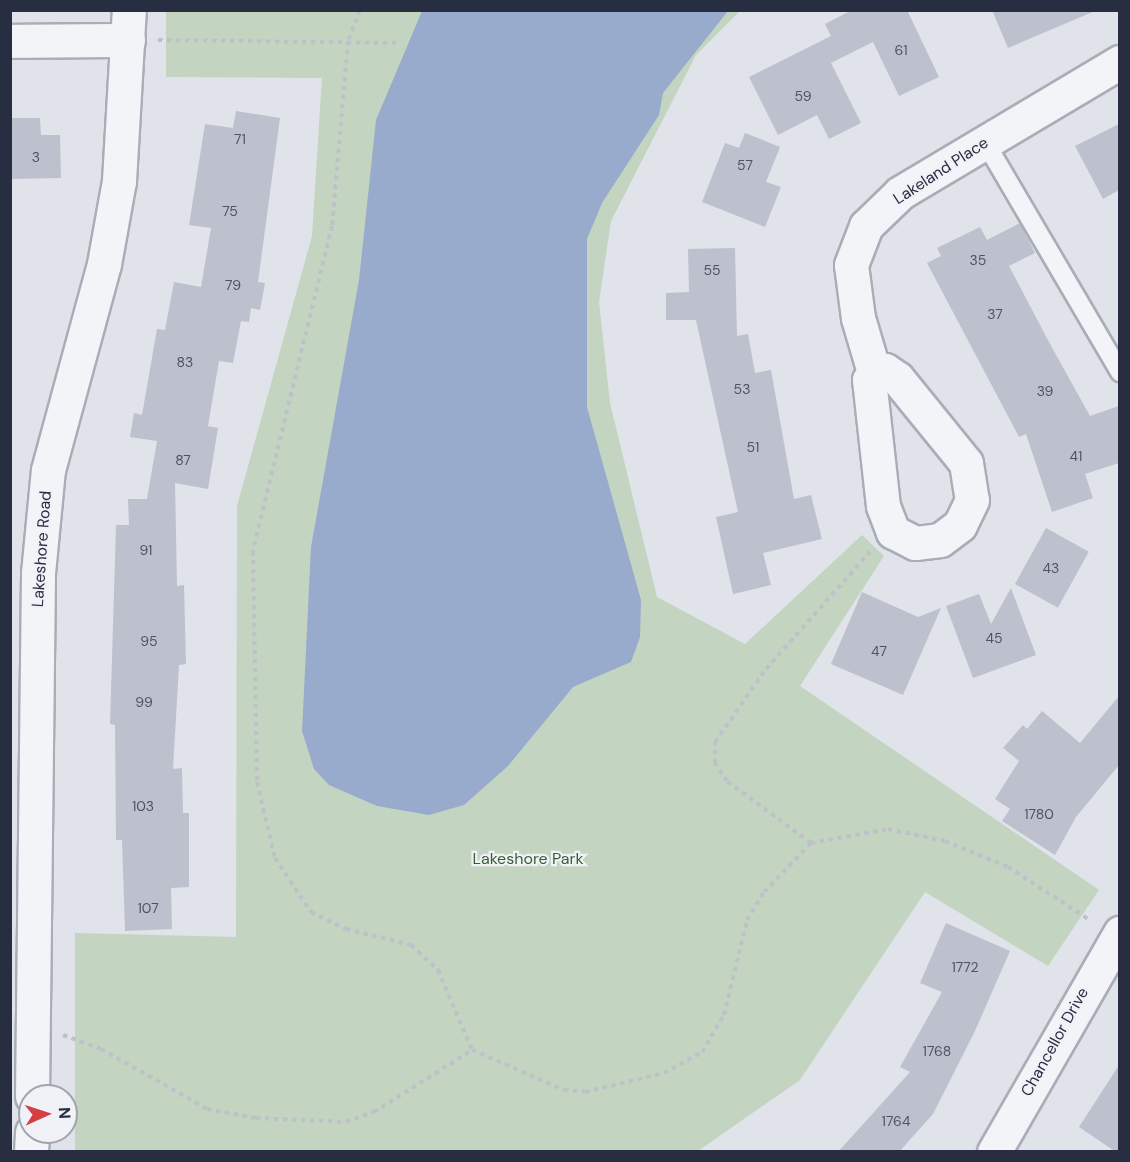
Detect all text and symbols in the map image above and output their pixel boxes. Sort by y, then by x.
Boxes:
house number: 61 [894,42,908,58]
house number: 59 [795,88,811,104]
house number: 71 [234,131,246,147]
street label: Lakeland Place [890,133,992,209]
house number: 3 [32,149,40,165]
house number: 57 [737,157,753,173]
house number: 75 [222,203,238,219]
house number: 35 [970,252,986,268]
house number: 55 [703,262,721,278]
house number: 79 [225,277,241,293]
house number: 37 [987,306,1003,322]
house number: 83 [177,354,193,370]
house number: 53 [734,381,750,397]
house number: 39 [1037,383,1053,399]
house number: 51 [747,439,759,455]
house number: 41 [1070,448,1082,464]
house number: 87 [175,452,191,468]
street label: Lakeshore Road [28,490,56,608]
house number: 91 [140,542,152,558]
house number: 43 [1043,560,1059,576]
house number: 45 [985,630,1003,646]
house number: 95 [140,633,158,649]
house number: 47 [871,643,887,659]
house number: 99 [135,694,153,710]
house number: 103 [132,798,154,814]
house number: 1780 [1024,806,1054,822]
park label: Lakeshore Park [473,849,583,869]
house number: 107 [137,900,159,916]
house number: 1772 [951,959,979,975]
street label: Chancellor Drive [1017,984,1093,1100]
house number: 1768 [923,1043,951,1059]
north arrow [18,1084,78,1144]
text: N [54,1107,75,1120]
house number: 1764 [882,1113,910,1129]

